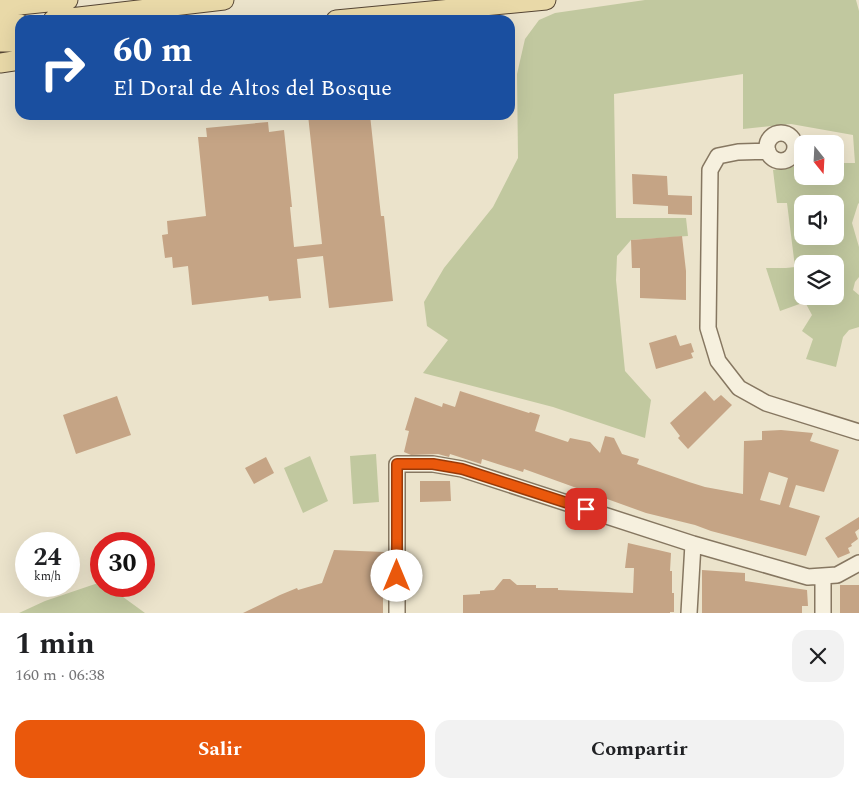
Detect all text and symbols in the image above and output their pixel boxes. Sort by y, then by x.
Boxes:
text: 60 m [113,24,193,77]
icon: right [30,35,95,100]
text: El Doral de Altos del Bosque [113,72,392,105]
north arrow [794,135,844,185]
map controls [794,135,844,305]
button: sound [794,195,844,245]
button: layers [794,255,844,305]
pin [565,488,607,530]
icon: arrive [572,495,600,523]
speed limit sign: 30 [90,532,155,597]
text: 24 [33,539,62,577]
position arrow [370,549,422,601]
text: km/h [34,567,61,586]
text: 1 min [15,621,95,667]
button: close [792,630,844,682]
text: 160 m · 06:38 [15,663,105,687]
button: Salir [15,720,425,778]
button: Compartir [435,720,844,778]

